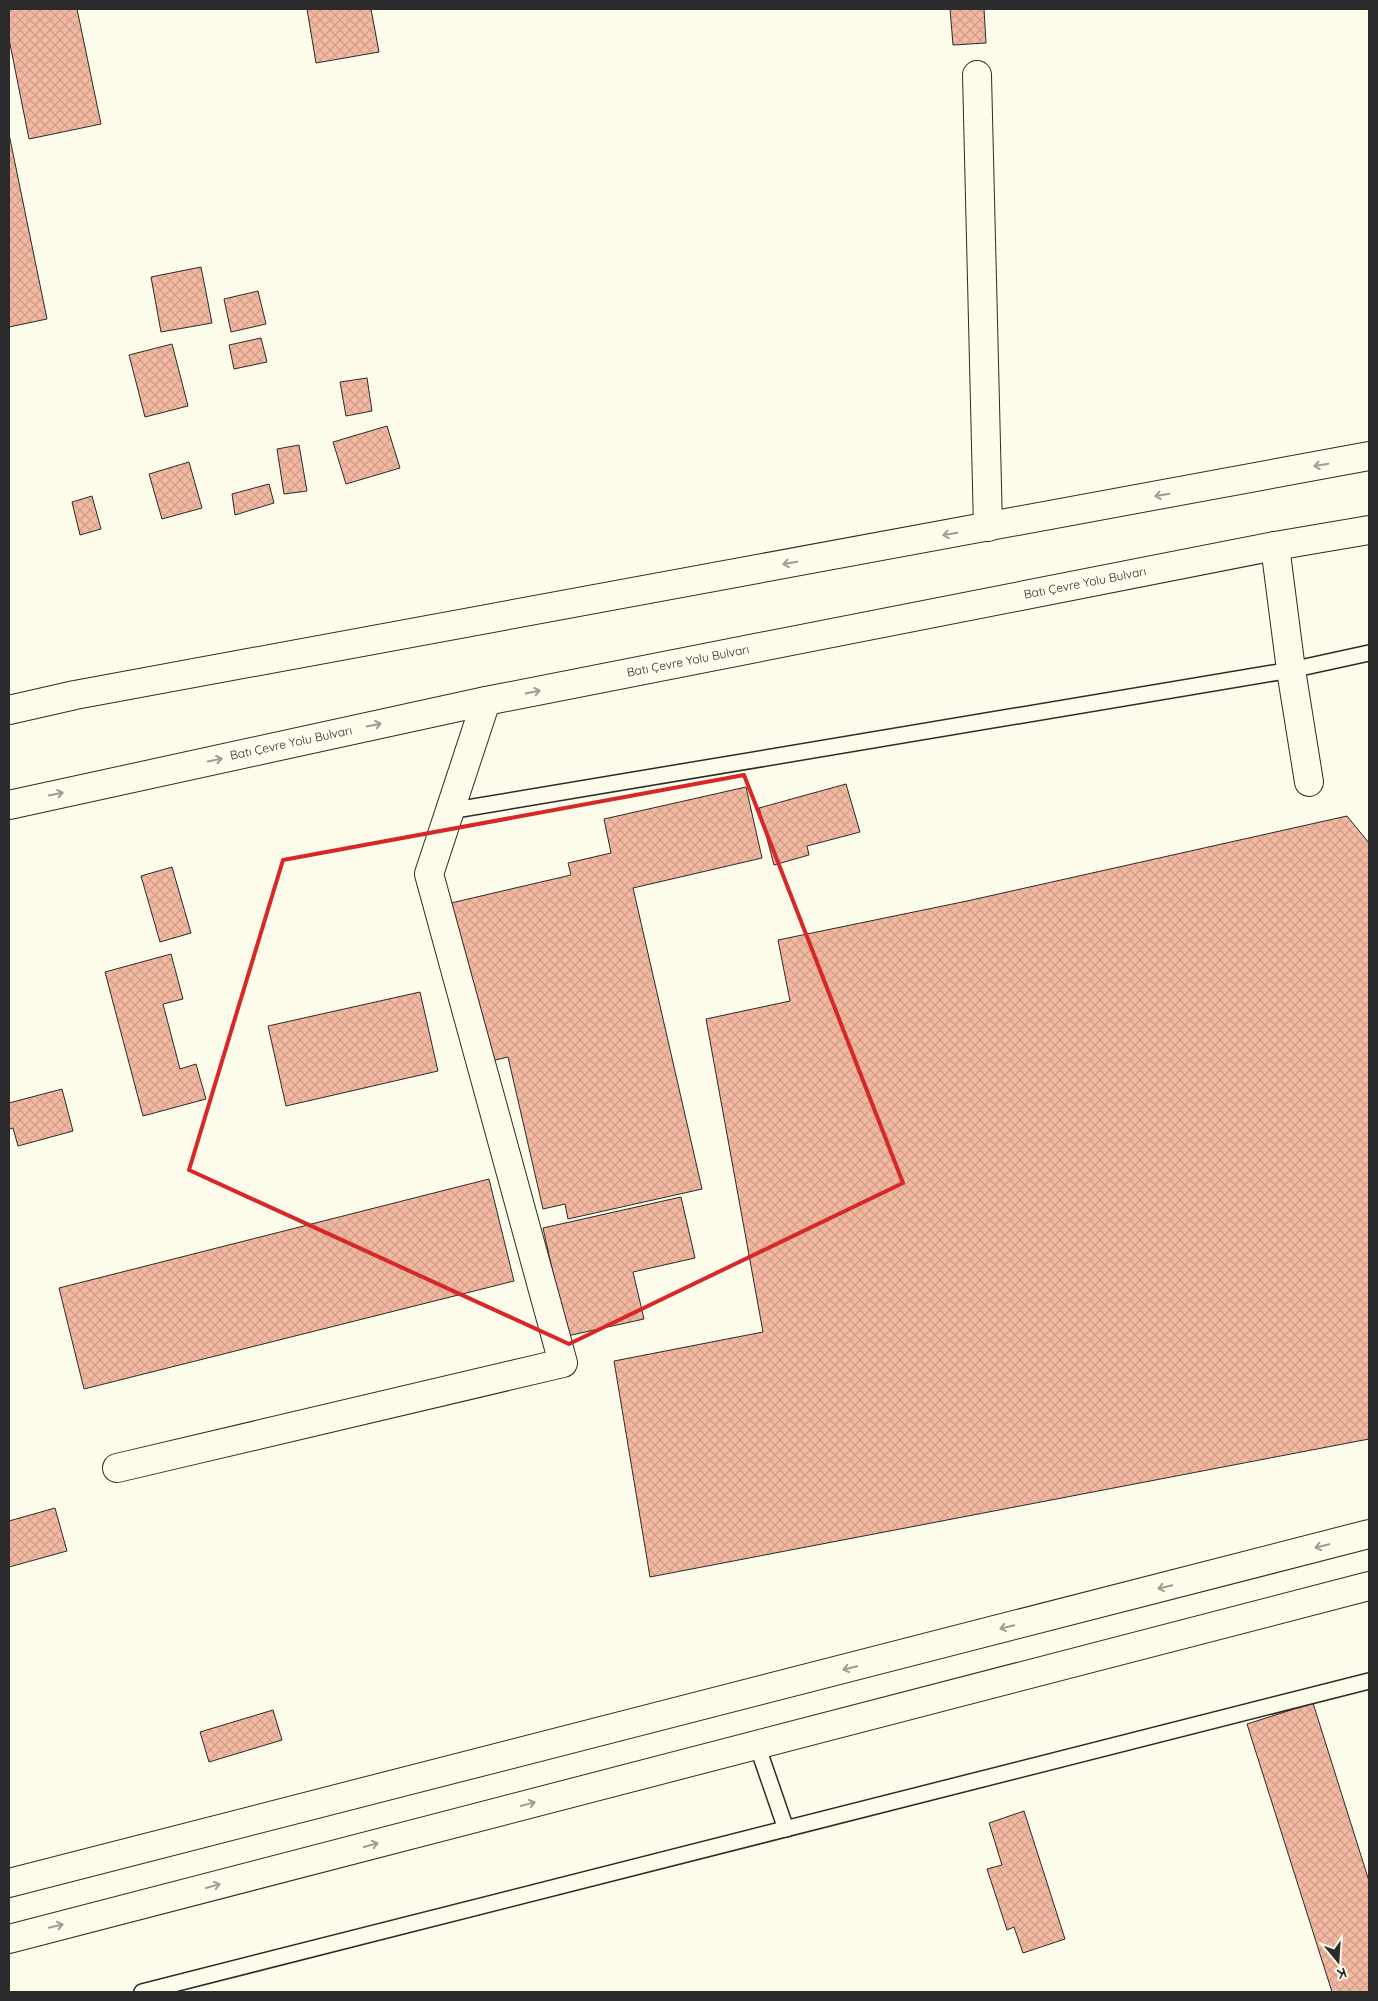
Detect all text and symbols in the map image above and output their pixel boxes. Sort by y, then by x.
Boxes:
one-way arrow [1314,461,1330,471]
one-way arrow [1154,490,1170,500]
one-way arrow [943,530,959,539]
one-way arrow [783,559,799,569]
street label: Batı Çevre Yolu Bulvarı [1022,563,1147,602]
street label: Batı Çevre Yolu Bulvarı [625,641,750,680]
one-way arrow [525,686,541,696]
one-way arrow [366,720,382,729]
street label: Batı Çevre Yolu Bulvarı [228,722,353,763]
one-way arrow [207,755,223,764]
one-way arrow [48,789,64,798]
one-way arrow [1315,1542,1331,1551]
one-way arrow [1157,1582,1173,1592]
one-way arrow [1000,1623,1016,1632]
one-way arrow [842,1663,858,1673]
one-way arrow [519,1799,535,1809]
one-way arrow [362,1840,378,1849]
one-way arrow [205,1881,221,1890]
one-way arrow [48,1921,64,1931]
north arrow [1313,1936,1363,1986]
text: K [1335,1963,1349,1983]

